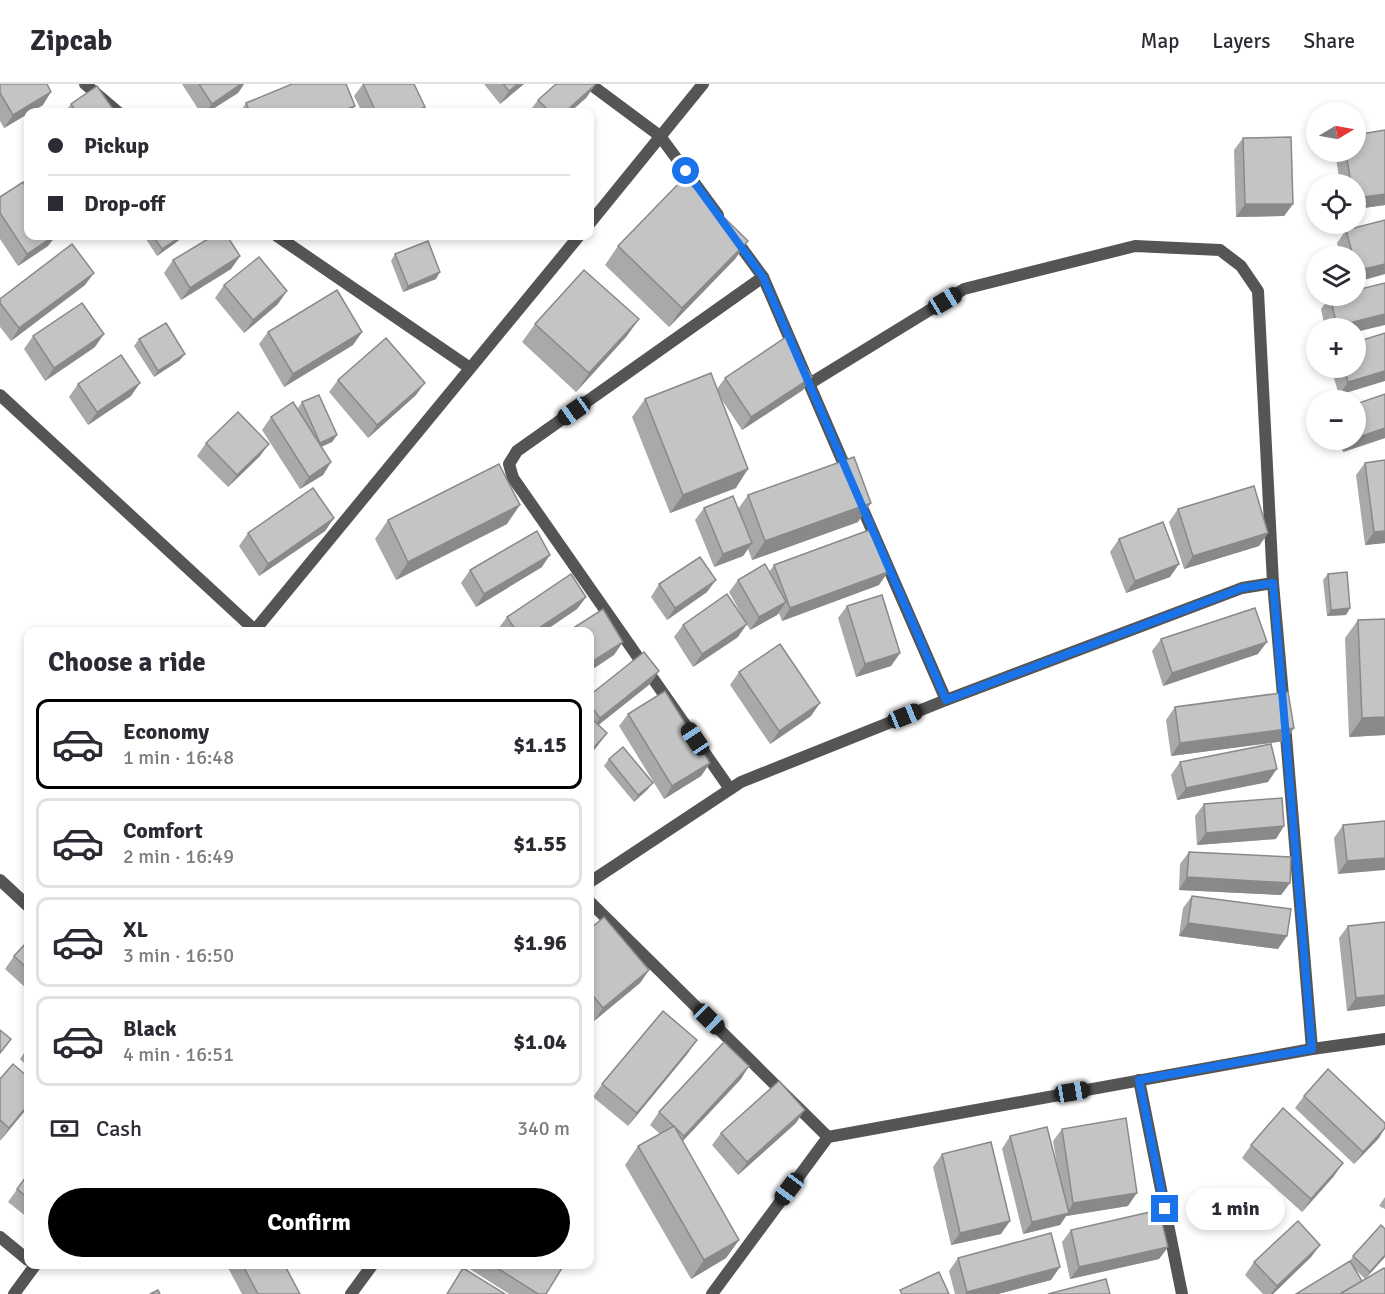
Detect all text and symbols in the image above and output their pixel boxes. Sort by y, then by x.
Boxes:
text: Zipcab [30,24,112,58]
text: Map [1141,28,1179,54]
text: Layers [1212,28,1270,54]
text: Share [1303,28,1355,54]
north arrow [1306,102,1366,162]
map controls [1306,102,1366,450]
text: Pickup [84,132,149,159]
route start [672,157,699,184]
button: locate [1306,174,1366,234]
text: Drop-off [84,190,165,217]
button: layers [1306,246,1366,306]
car [925,284,965,318]
button: + [1306,318,1366,378]
button: − [1306,390,1366,450]
car [554,393,594,429]
text: Choose a ride [48,646,206,679]
car [885,701,925,731]
icon: car [51,717,105,771]
text: Economy [123,718,209,745]
car [677,719,713,759]
text: $1.15 [513,731,567,758]
text: 1 min · 16:48 [123,745,234,770]
icon: car [51,816,105,870]
text: Comfort [123,817,203,844]
text: $1.55 [513,830,567,857]
text: 2 min · 16:49 [123,844,234,869]
icon: car [51,915,105,969]
text: XL [123,916,148,943]
text: $1.96 [513,929,567,956]
text: 3 min · 16:50 [123,943,234,968]
car [690,1000,728,1038]
icon: car [51,1014,105,1068]
text: Black [123,1015,177,1042]
text: $1.04 [513,1028,567,1055]
text: 4 min · 16:51 [123,1042,234,1067]
car [1053,1080,1091,1104]
icon: cash [48,1112,81,1145]
text: Cash [96,1115,142,1142]
text: 340 m [517,1116,570,1141]
car [771,1169,807,1209]
button: Confirm [48,1188,570,1257]
callout: 1 min [1186,1188,1285,1230]
route end [1151,1195,1178,1222]
text: 1 min [1211,1196,1260,1221]

